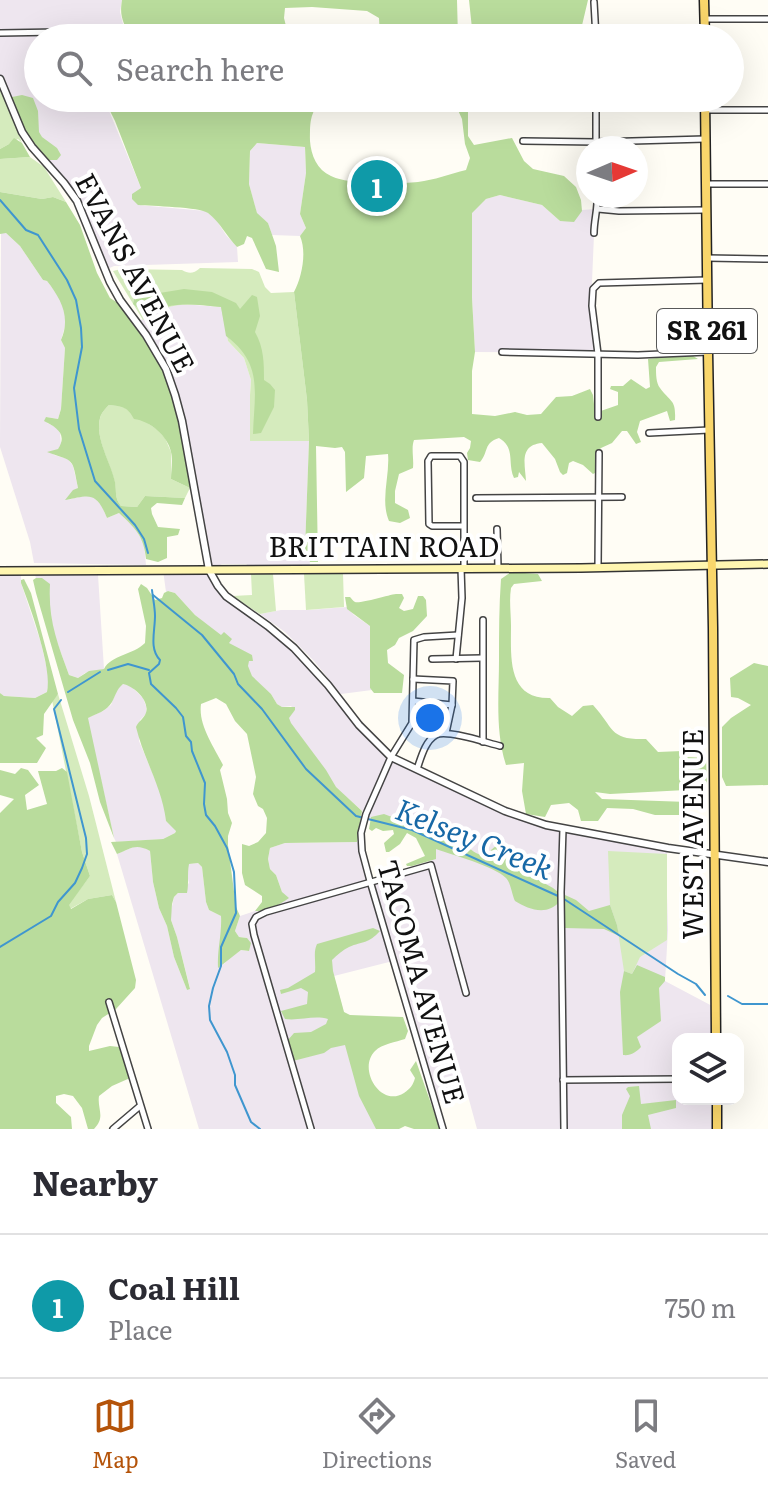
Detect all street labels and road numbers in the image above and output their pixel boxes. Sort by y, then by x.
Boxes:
street label: EVANS AVENUE [66,165,207,379]
road number: SR 261 [657,309,757,353]
street label: BRITTAIN ROAD [269,524,499,566]
street label: WEST AVENUE [670,729,712,939]
street label: TACOMA AVENUE [368,854,478,1108]

